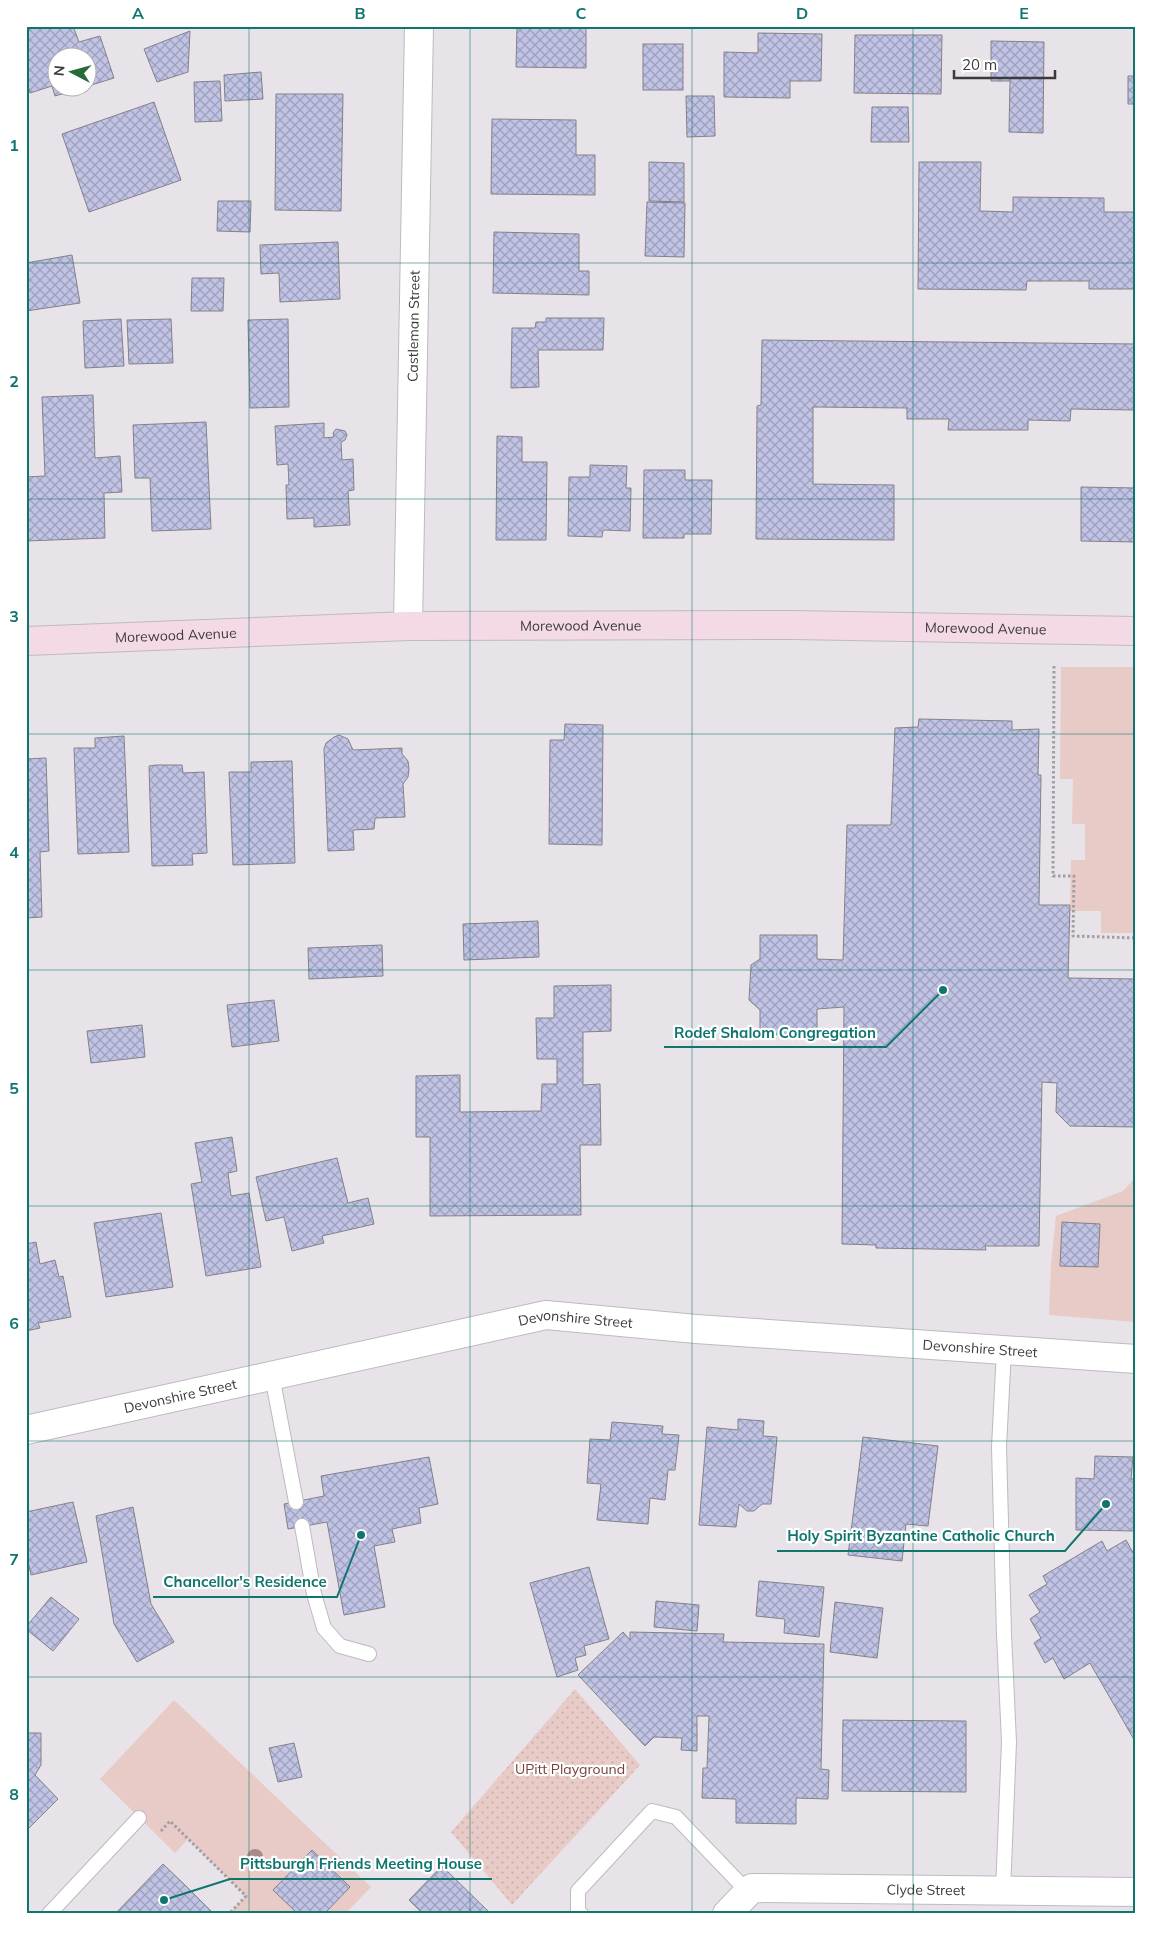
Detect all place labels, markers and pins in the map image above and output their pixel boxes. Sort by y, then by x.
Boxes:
callout: Rodef Shalom Congregation [664,1017,886,1047]
callout: Holy Spirit Byzantine Catholic Church [777,1521,1065,1551]
callout: Chancellor's Residence [153,1567,337,1597]
callout: Pittsburgh Friends Meeting House [230,1849,492,1879]

